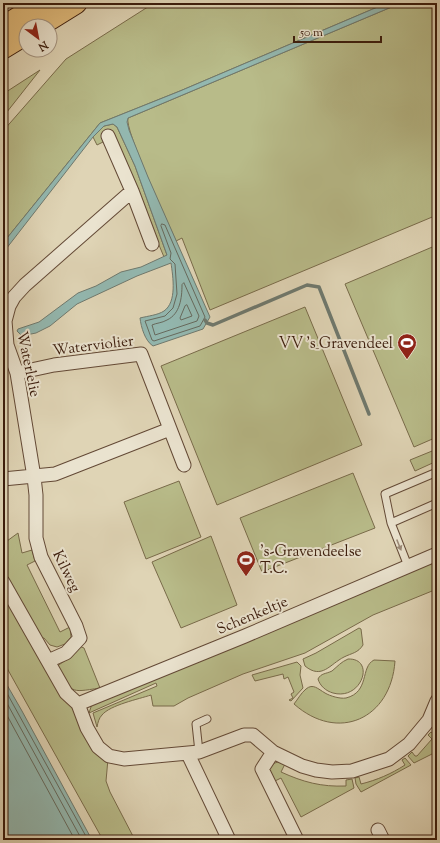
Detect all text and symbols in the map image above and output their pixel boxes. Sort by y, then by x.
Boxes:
north arrow [18,18,58,58]
scale bar [294,18,381,44]
text: 50 m [299,24,323,42]
text: N [35,36,52,55]
street label: Waterlelie [10,330,45,399]
street label: Waterviolier [51,331,135,362]
sports icon: VV 's_Gravendeel [396,332,418,360]
place label: VV 's_Gravendeel [279,334,393,355]
one-way arrow [397,539,403,551]
place label: 's-Gravendeelse T.C. [260,542,362,580]
street label: Kilweg [47,547,85,596]
sports icon: 's-Gravendeelse T.C. [235,549,257,577]
street label: Schenkeltje [214,592,291,641]

